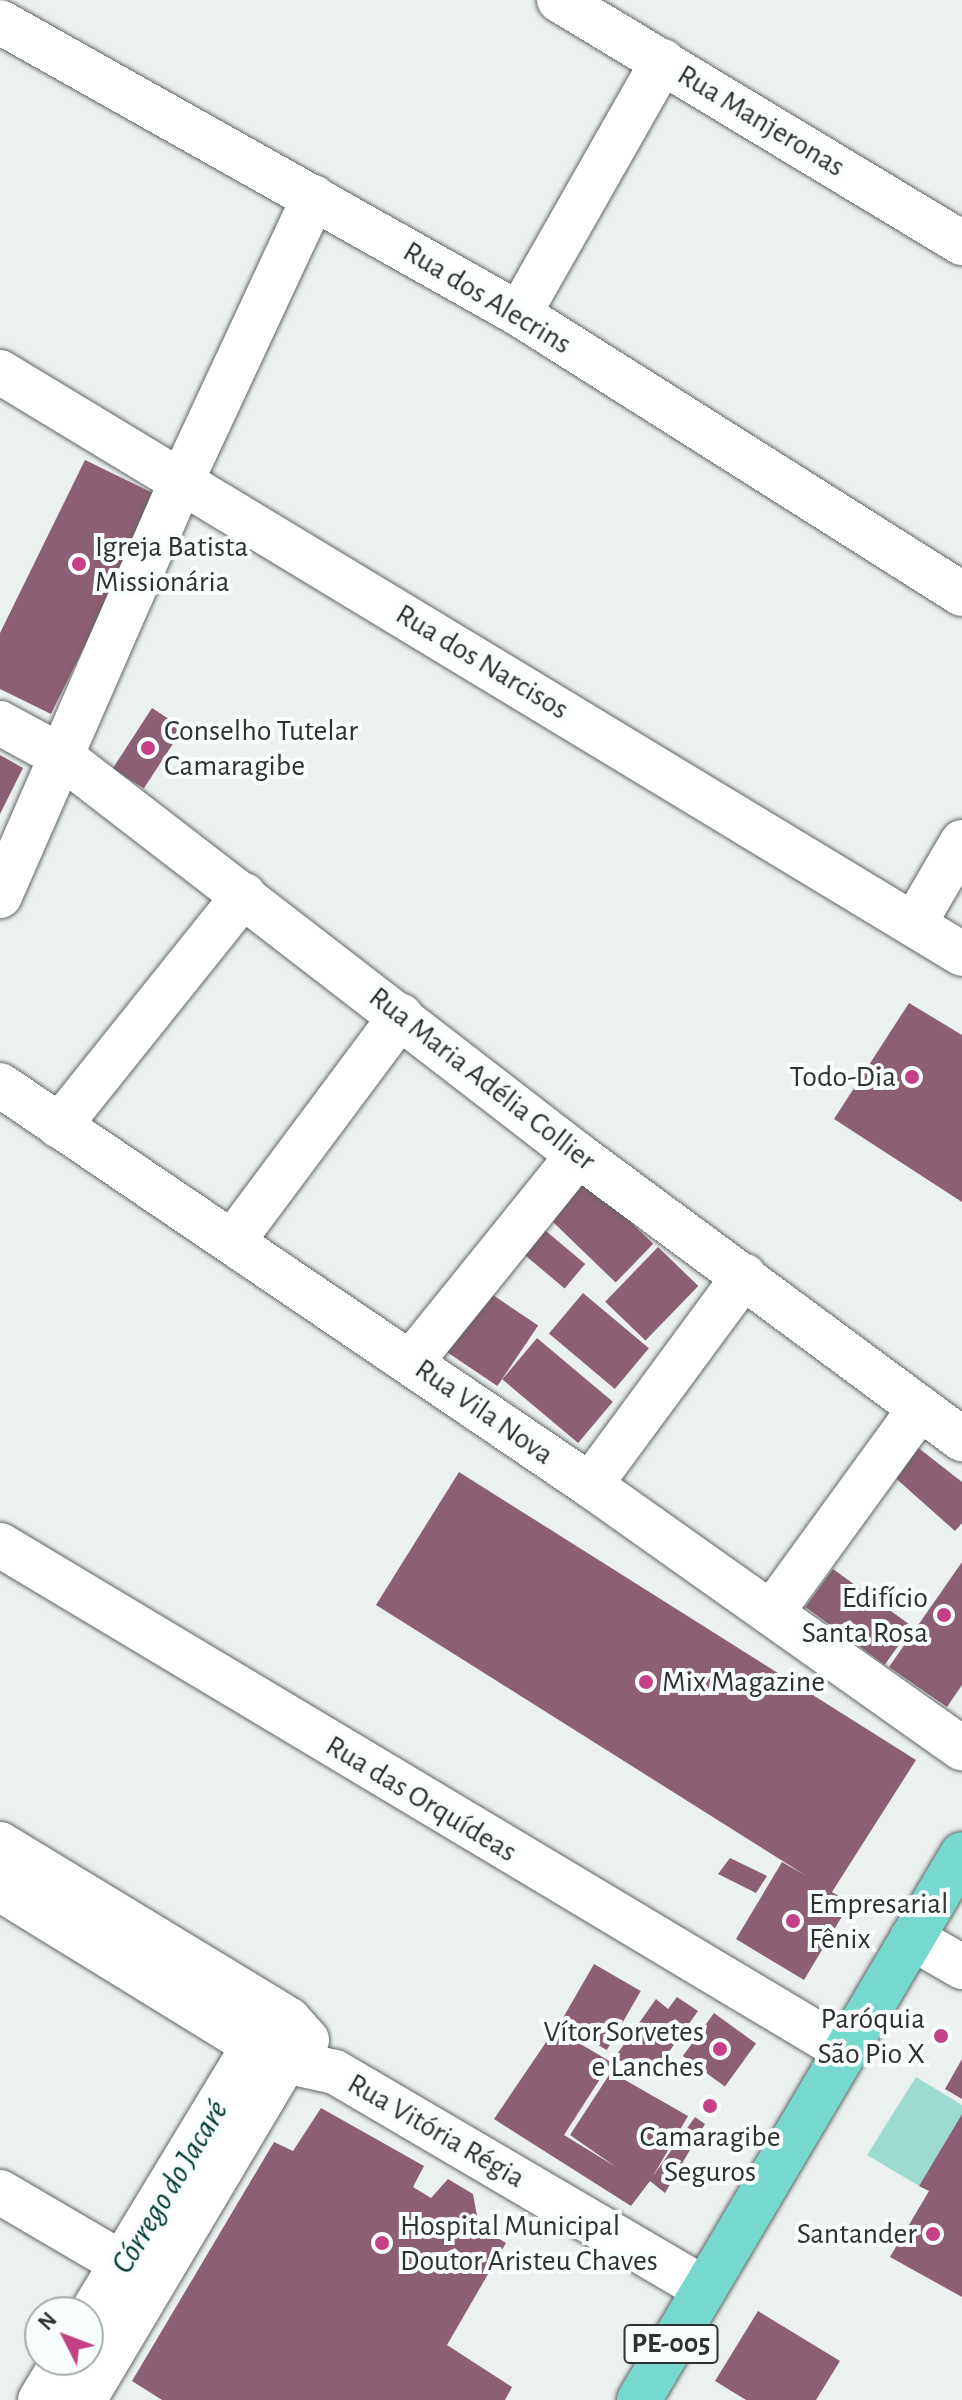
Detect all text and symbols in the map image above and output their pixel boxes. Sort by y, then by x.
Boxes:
street label: Rua Manjeronas [671,57,851,185]
street label: Rua dos Alecrins [396,234,578,362]
place label: Igreja Batista Missionária [95,529,248,600]
marker: Igreja Batista Missionária [70,555,88,573]
street label: Rua dos Narcisos [389,596,575,728]
place label: Conselho Tutelar Camaragibe [164,713,358,784]
marker: Conselho Tutelar Camaragibe [139,739,157,757]
street label: Rua Maria Adélia Collier [361,979,603,1179]
place label: Todo-Dia [789,1059,896,1095]
marker: Todo-Dia [903,1068,921,1086]
street label: Rua Vila Nova [408,1351,560,1473]
place label: Edifício Santa Rosa [802,1580,928,1650]
marker: Edifício Santa Rosa [935,1606,953,1624]
place label: Mix Magazine [662,1664,825,1700]
marker: Mix Magazine [637,1673,655,1691]
street label: Rua das Orquídeas [319,1728,523,1870]
place label: Empresarial Fênix [809,1886,948,1956]
marker: Empresarial Fênix [784,1912,802,1930]
place label: Paróquia São Pio X [818,2001,925,2072]
place label: Vítor Sorvetes e Lanches [543,2014,704,2084]
marker: Paróquia São Pio X [932,2027,950,2045]
marker: Vítor Sorvetes e Lanches [711,2040,729,2058]
street label: Rua Vitória Régia [341,2066,531,2196]
water label: Córrego do Jacaré [103,2093,237,2281]
marker: Camaragibe Seguros [701,2097,719,2115]
place label: Camaragibe Seguros [639,2119,781,2190]
place label: Hospital Municipal Doutor Aristeu Chaves [400,2208,658,2278]
place label: Santander [797,2216,917,2252]
marker: Santander [924,2225,942,2243]
marker: Hospital Municipal Doutor Aristeu Chaves [371,2232,393,2254]
north arrow [24,2296,104,2376]
text: N [34,2308,61,2334]
road number: PE-005 [623,2320,719,2368]

